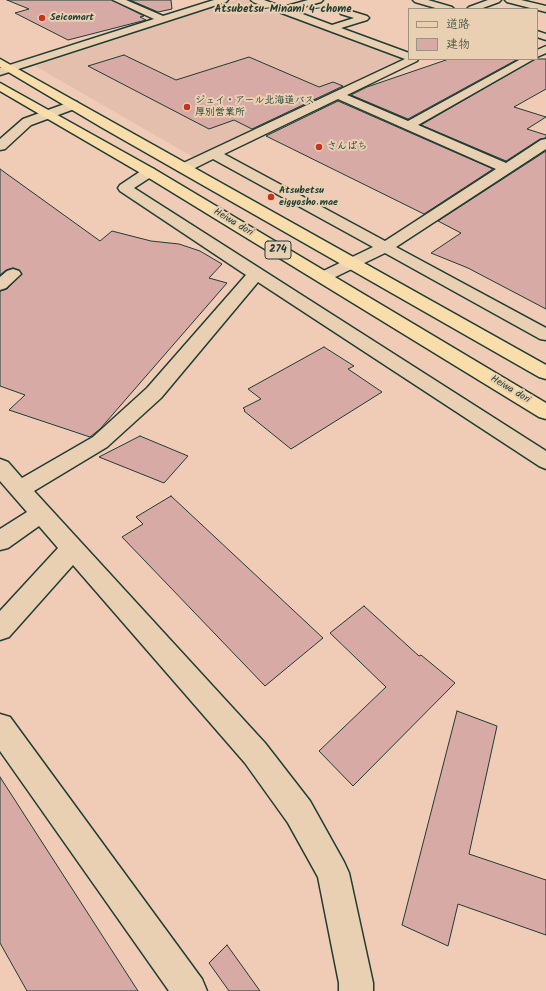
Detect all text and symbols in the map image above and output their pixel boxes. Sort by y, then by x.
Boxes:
district label: Atsubetsu-Minami 4-chome [214,3,352,17]
legend [408,8,538,60]
place label: Seicomart [50,12,94,24]
marker: Seicomart [37,13,47,23]
text: 道路 [446,15,470,34]
text: 建物 [446,35,470,54]
place label: ジェイ・アール北海道バス 厚別営業所 [195,95,315,118]
marker: ジェイ・アール北海道バス 厚別営業所 [182,102,192,112]
place label: さんぱち [327,141,367,153]
marker: さんぱち [314,142,324,152]
place label: Atsubetsu eigyosho mae [279,185,338,208]
marker: Atsubetsu eigyosho mae [266,192,276,202]
street label: Heiwa dori [211,206,255,240]
road number: 274 [265,241,291,259]
street label: Heiwa dori [488,373,532,407]

